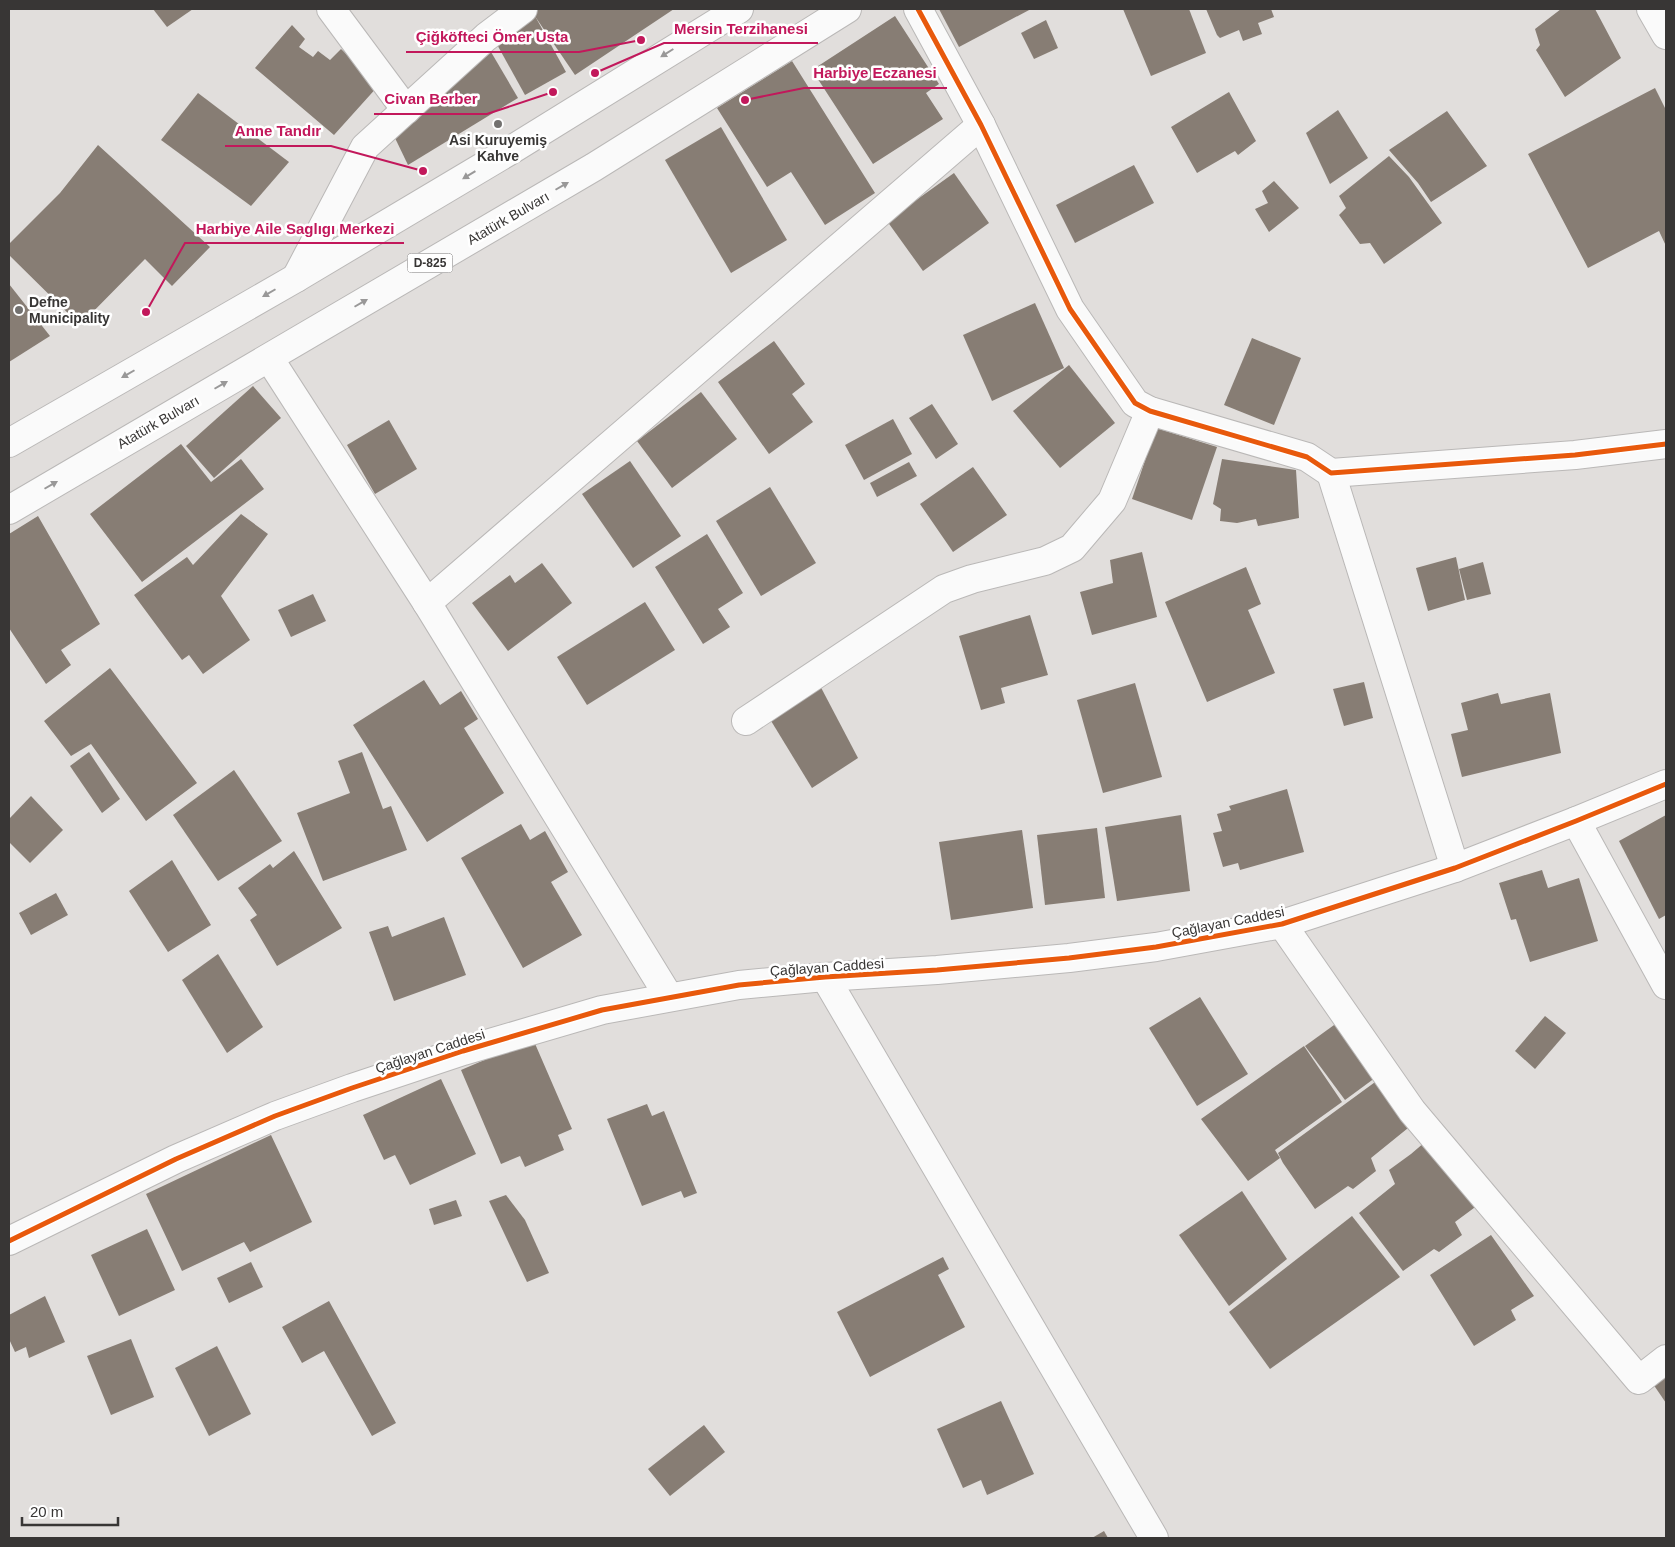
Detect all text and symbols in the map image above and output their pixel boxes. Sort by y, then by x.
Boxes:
callout: Mersin Terzihanesi [664,13,818,43]
text: Mersin Terzihanesi [674,20,808,37]
callout: Çiğköfteci Ömer Usta [406,22,579,52]
text: Çiğköfteci Ömer Usta [416,28,569,45]
one-way arrow [661,48,674,58]
callout: Harbiye Eczanesi [804,58,947,88]
text: Harbiye Eczanesi [813,64,937,81]
callout: Civan Berber [374,84,487,114]
text: Civan Berber [384,90,478,107]
callout: Anne Tandır [225,116,331,146]
marker: Asi Kuruyemiş Kahve [492,118,504,130]
text: Anne Tandır [235,122,321,139]
place label: Asi Kuruyemiş Kahve [449,132,547,164]
one-way arrow [463,170,476,179]
one-way arrow [556,181,569,190]
street label: Atatürk Bulvarı [464,188,552,248]
callout: Harbiye Aile Saglıgı Merkezi [185,213,404,243]
text: Harbiye Aile Saglıgı Merkezi [196,220,394,237]
road number: D-825 [408,254,452,272]
one-way arrow [263,289,276,298]
place label: Defne Municipality [29,294,110,326]
one-way arrow [355,299,368,308]
marker: Defne Municipality [13,304,25,316]
one-way arrow [122,370,135,379]
one-way arrow [215,381,228,390]
street label: Atatürk Bulvarı [114,392,202,452]
one-way arrow [44,481,57,490]
street label: Çağlayan Caddesi [1170,903,1286,941]
street label: Çağlayan Caddesi [769,955,885,979]
street label: Çağlayan Caddesi [373,1026,487,1076]
scale bar [22,1494,119,1526]
text: 20 m [30,1503,63,1520]

